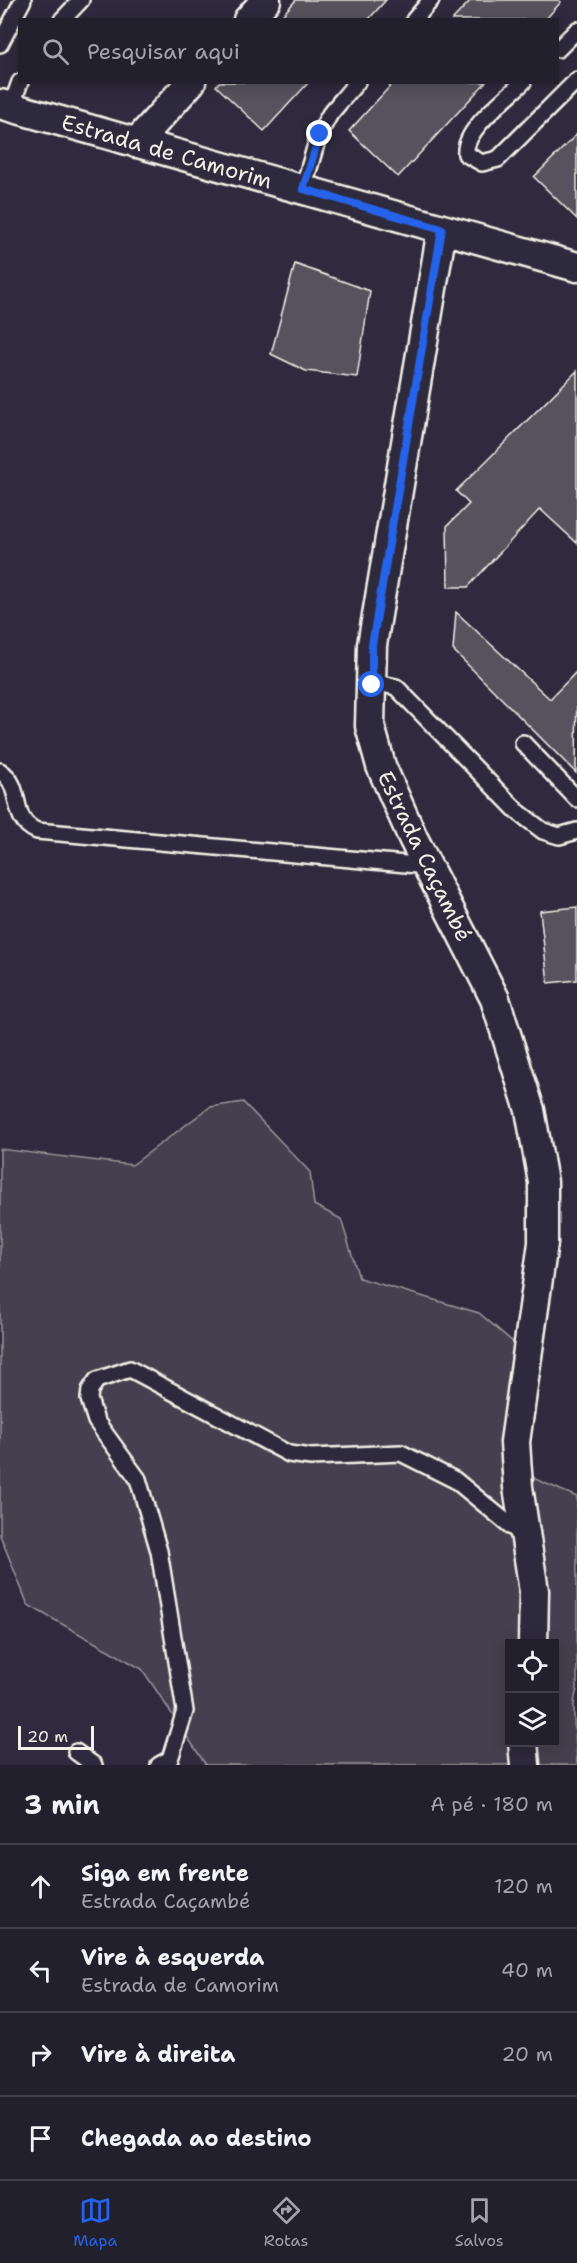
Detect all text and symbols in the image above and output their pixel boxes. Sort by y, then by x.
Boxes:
search box [18,18,559,84]
icon: search [39,35,72,68]
text: Pesquisar aqui [87,37,240,66]
street label: Estrada de Camorim [58,108,276,195]
route end [306,120,332,146]
route start [358,671,384,697]
street label: Estrada Caçambé [371,766,478,946]
map controls [505,1639,559,1747]
button: locate [505,1639,559,1693]
button: layers [505,1693,559,1747]
scale bar [18,1723,94,1750]
text: 20 m [27,1726,68,1747]
text: 3 min [24,1787,100,1822]
text: A pé · 180 m [430,1791,553,1817]
text: Siga em frente [81,1859,249,1888]
icon: ahead [24,1870,57,1903]
text: 120 m [494,1873,553,1899]
text: Estrada Caçambé [81,1888,250,1914]
text: Vire à esquerda [81,1943,264,1972]
icon: left [24,1954,57,1987]
text: 40 m [501,1957,553,1983]
text: Estrada de Camorim [81,1972,279,1998]
icon: right [24,2038,57,2071]
text: Vire à direita [81,2040,235,2069]
text: 20 m [502,2041,553,2067]
icon: arrive [24,2122,57,2155]
text: Chegada ao destino [81,2124,312,2153]
tab: Mapa [73,2194,117,2251]
tab: Rotas [264,2194,308,2251]
tab: Salvos [455,2194,504,2251]

